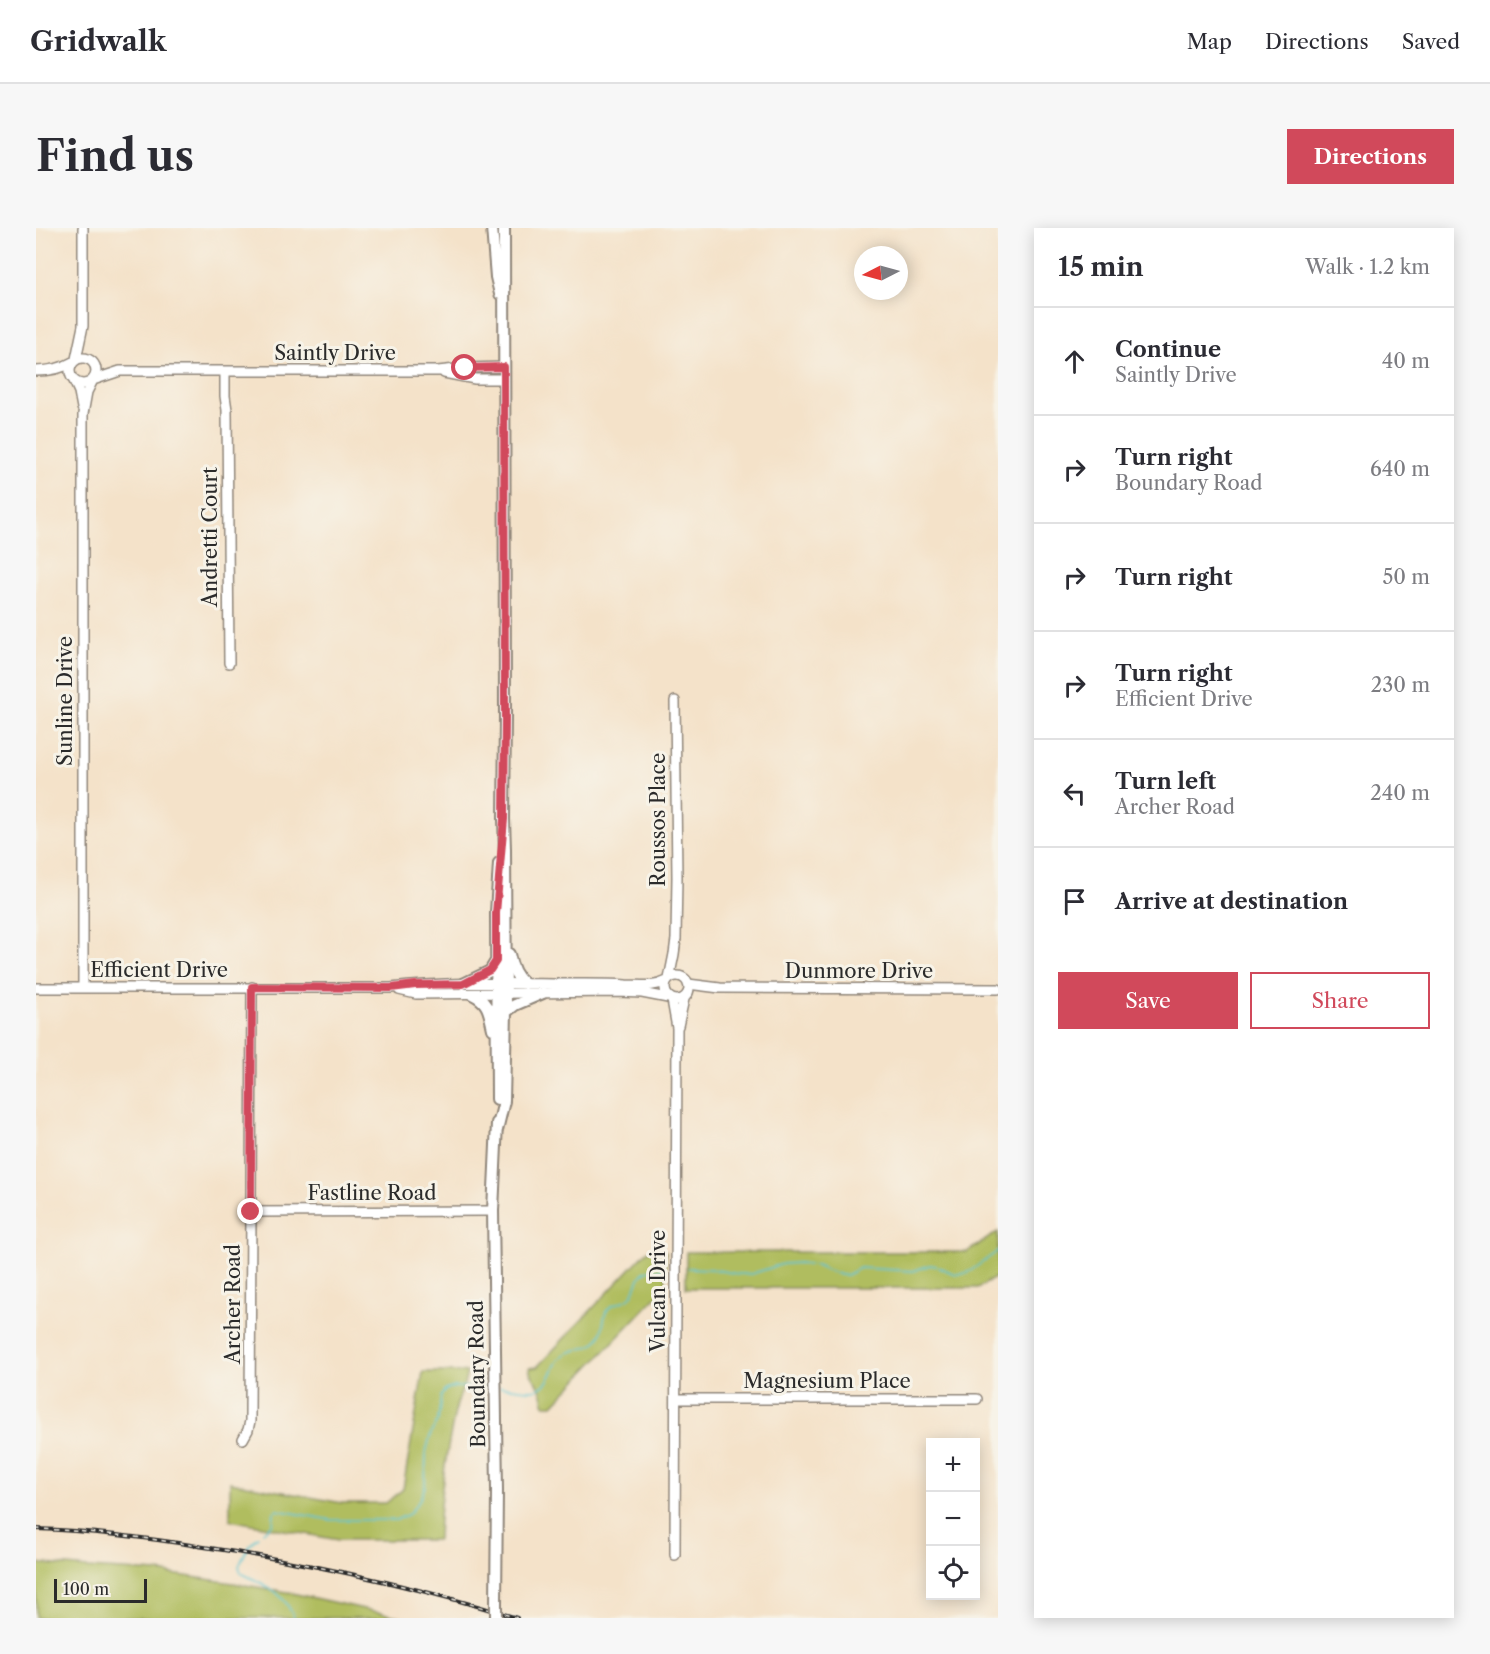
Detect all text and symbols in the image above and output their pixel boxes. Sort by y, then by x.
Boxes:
text: Gridwalk [30,24,166,58]
text: Map [1187,29,1232,54]
text: Directions [1265,29,1369,54]
text: Saved [1402,29,1460,54]
button: Directions [1287,129,1454,184]
text: Find us [36,130,194,182]
north arrow [854,246,908,300]
text: 15 min [1058,251,1144,283]
text: Walk · 1.2 km [1305,255,1430,279]
text: Continue [1115,336,1221,363]
street label: Saintly Drive [274,341,396,365]
icon: ahead [1058,345,1091,378]
text: 40 m [1382,349,1430,373]
route start [451,354,477,380]
text: Saintly Drive [1115,363,1237,387]
text: Turn right [1115,444,1233,471]
icon: right [1058,453,1091,486]
text: 640 m [1370,457,1430,481]
street label: Andretti Court [198,467,222,608]
text: Boundary Road [1115,471,1263,495]
icon: right [1058,561,1091,594]
text: Turn right [1115,564,1233,591]
text: 50 m [1383,565,1430,589]
street label: Sunline Drive [53,636,77,766]
text: Turn right [1115,660,1233,687]
icon: right [1058,669,1091,702]
text: 230 m [1371,673,1430,697]
text: Efficient Drive [1115,687,1253,711]
street label: Roussos Place [646,753,670,887]
text: Turn left [1115,768,1216,795]
icon: left [1058,777,1091,810]
text: 240 m [1370,781,1430,805]
text: Archer Road [1115,795,1235,819]
icon: arrive [1058,885,1091,918]
text: Arrive at destination [1115,888,1348,915]
street label: Efficient Drive [90,958,228,982]
street label: Dunmore Drive [785,959,933,983]
button: Save [1058,972,1238,1029]
button: Share [1250,972,1430,1029]
street label: Fastline Road [307,1181,437,1205]
route end [237,1198,263,1224]
street label: Vulcan Drive [646,1230,670,1353]
street label: Archer Road [221,1244,245,1365]
street label: Boundary Road [464,1300,490,1448]
street label: Magnesium Place [743,1369,911,1393]
map controls [926,1438,980,1600]
button: + [926,1438,980,1492]
button: − [926,1492,980,1546]
button: locate [926,1546,980,1600]
scale bar [54,1576,147,1604]
text: 100 m [63,1579,109,1599]

